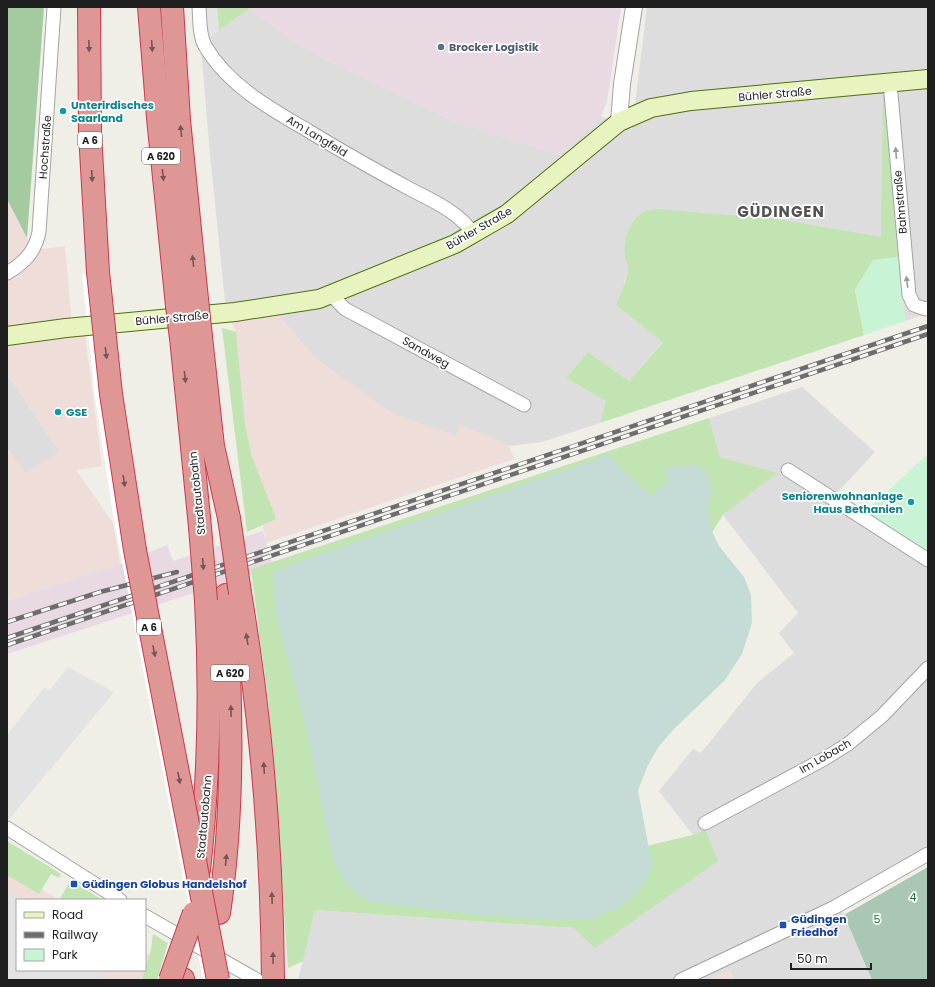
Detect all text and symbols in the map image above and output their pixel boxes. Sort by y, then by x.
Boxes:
place label: Brocker Logistik [449,39,539,55]
one-way arrow [85,40,92,52]
one-way arrow [148,40,155,52]
marker: Brocker Logistik [436,42,446,52]
street label: Bühler Straße [738,83,813,105]
place label: Unterirdisches Saarland [71,97,154,126]
marker: Unterirdisches Saarland [58,106,68,116]
street label: Am Langfeld [283,111,351,161]
street label: Hochstraße [35,114,55,179]
one-way arrow [177,125,184,137]
road number: A 6 [78,132,102,148]
one-way arrow [892,147,899,159]
road number: A 620 [142,148,180,164]
one-way arrow [160,169,166,181]
street label: Bahnstraße [889,169,911,235]
one-way arrow [89,170,95,183]
district label: GÜDINGEN [737,201,825,222]
street label: Bühler Straße [443,203,515,253]
one-way arrow [190,254,197,267]
one-way arrow [904,276,910,288]
street label: Bühler Straße [135,307,210,329]
street label: Sandweg [400,332,452,372]
one-way arrow [102,347,109,359]
one-way arrow [181,371,188,383]
place label: GSE [66,404,87,420]
marker: GSE [53,407,63,417]
street label: Stadtautobahn [185,450,209,536]
one-way arrow [121,475,127,488]
place label: Seniorenwohnanlage Haus Bethanien [782,488,903,517]
marker: Seniorenwohnanlage Haus Bethanien [906,497,916,507]
one-way arrow [199,558,206,570]
road number: A 6 [137,619,161,635]
one-way arrow [244,633,250,645]
one-way arrow [151,645,157,657]
road number: A 620 [211,665,249,681]
one-way arrow [227,705,234,717]
street label: Im Lobach [796,735,854,777]
one-way arrow [260,762,267,774]
one-way arrow [177,772,183,784]
street label: Stadtautobahn [192,775,216,859]
one-way arrow [223,854,229,866]
place label: Güdingen Globus Handelshof [82,876,247,892]
marker: Güdingen Globus Handelshof [69,879,79,889]
park label: 4 [910,889,917,905]
one-way arrow [268,892,275,904]
legend [16,899,146,971]
text: Road [52,906,83,923]
place label: Güdingen Friedhof [791,911,847,940]
park label: 5 [874,911,881,927]
marker: Güdingen Friedhof [778,920,788,930]
text: Railway [52,926,98,943]
scale bar [791,945,871,971]
text: Park [52,946,79,963]
text: 50 m [797,950,828,967]
one-way arrow [270,951,276,964]

